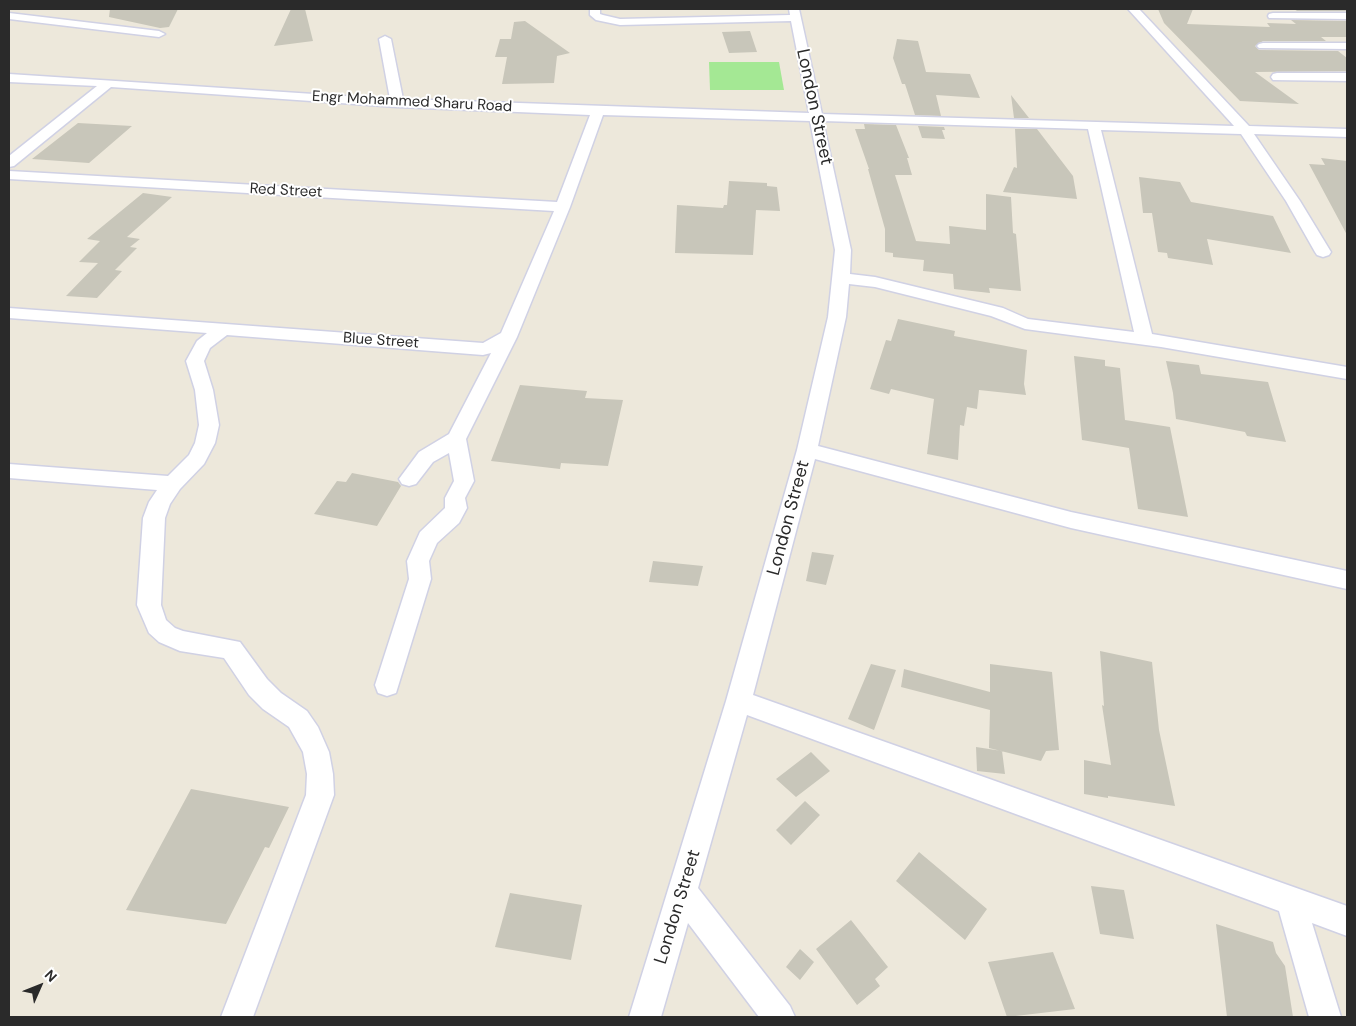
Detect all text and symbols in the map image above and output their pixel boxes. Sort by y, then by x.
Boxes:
street label: London Street [791,47,837,167]
street label: Engr Mohammed Sharu Road [311,88,513,116]
street label: Red Street [249,180,323,202]
street label: Blue Street [342,329,420,353]
street label: London Street [763,458,815,578]
street label: London Street [650,847,706,967]
north arrow [15,961,65,1011]
text: N [41,966,61,986]

